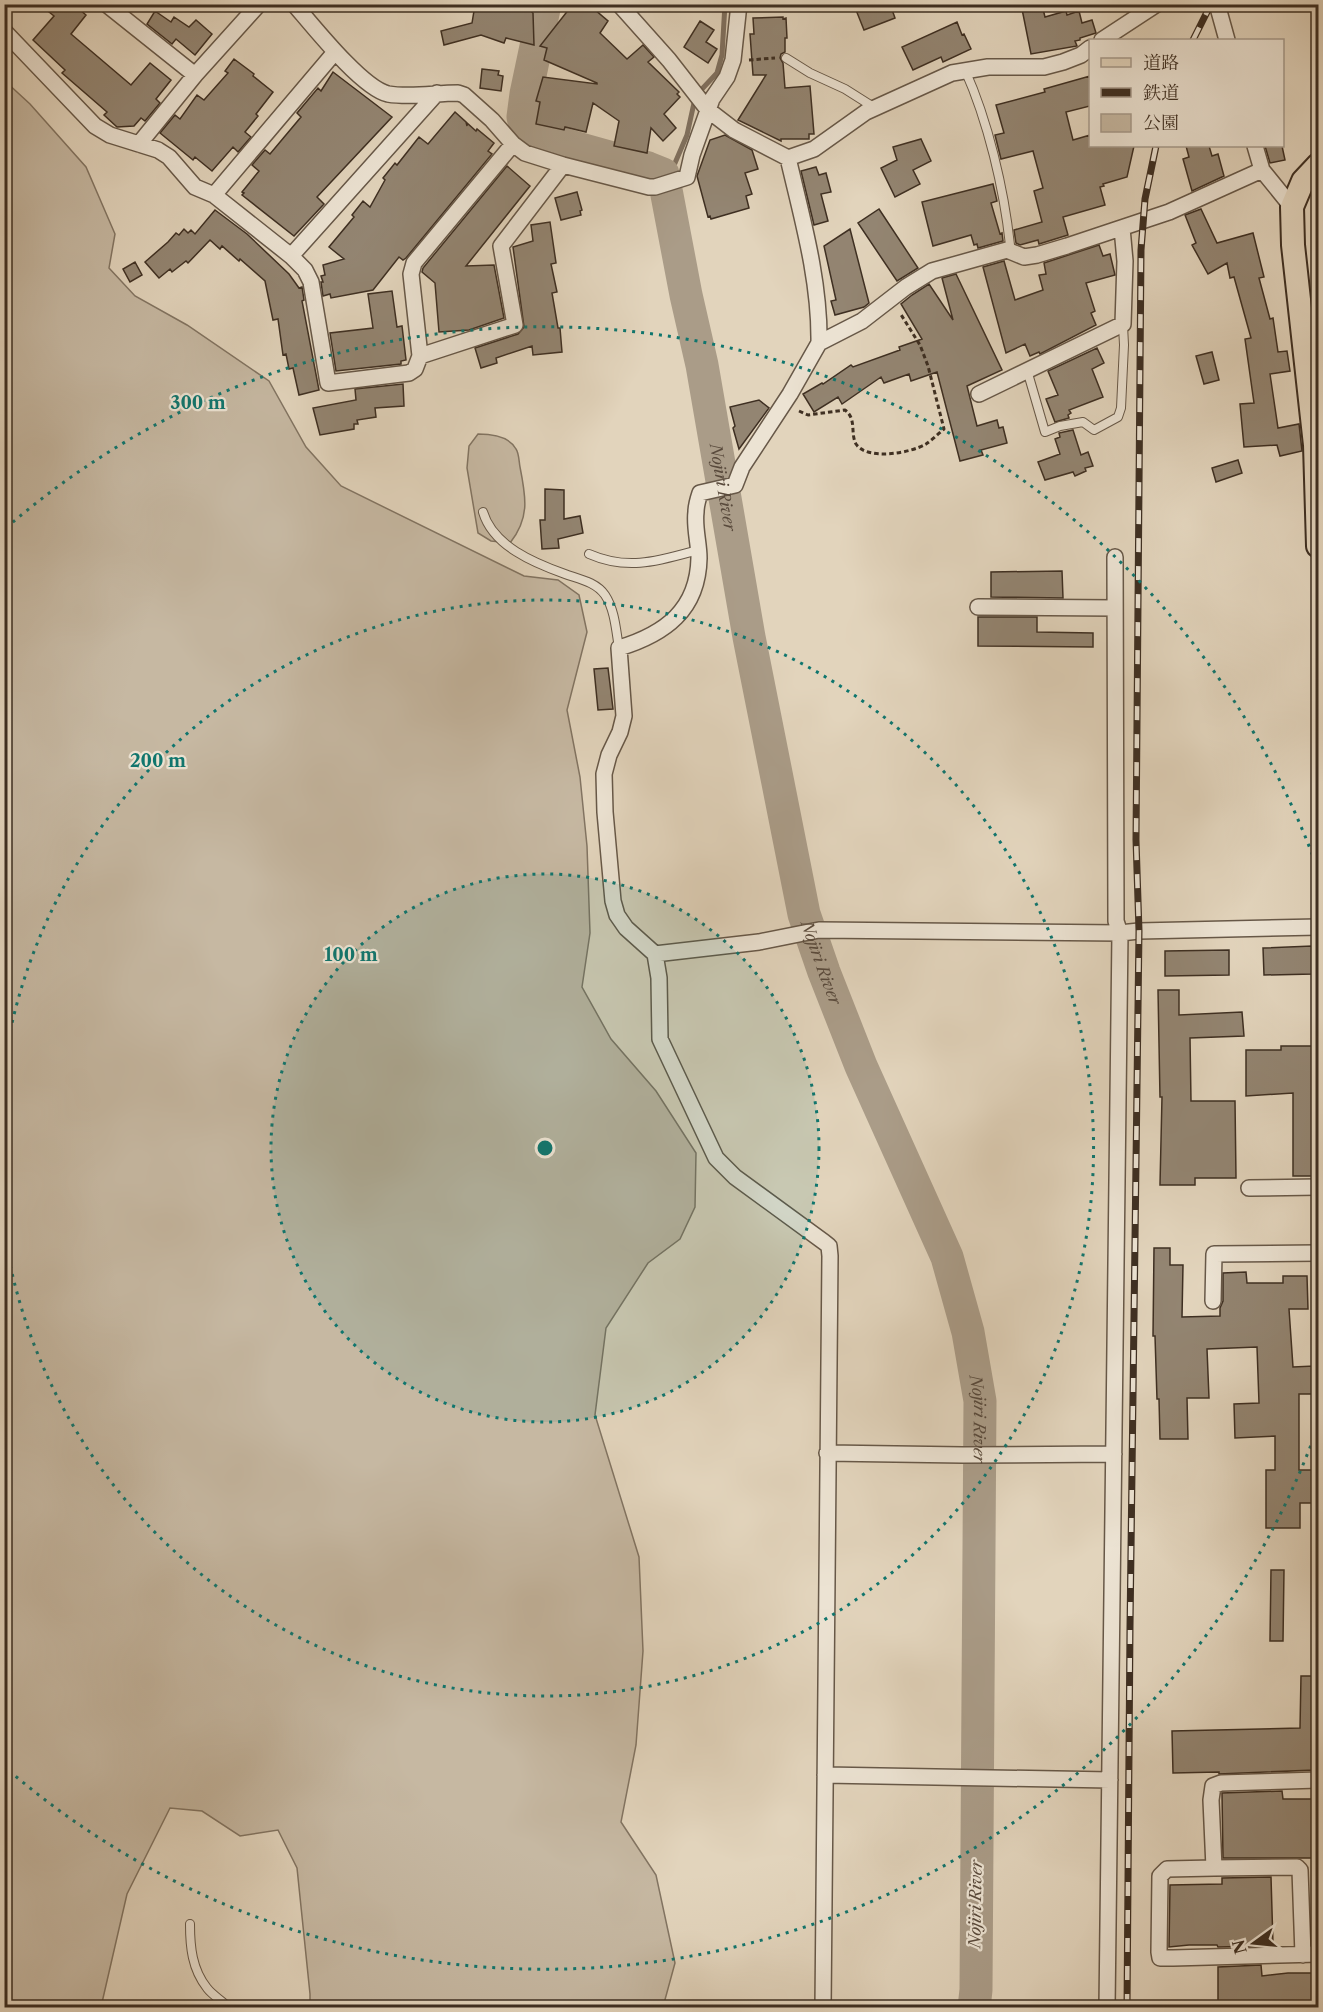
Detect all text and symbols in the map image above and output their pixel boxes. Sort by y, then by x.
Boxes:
legend [1089,39,1284,147]
text: 道路 [1143,52,1179,74]
text: 鉄道 [1143,82,1179,104]
text: 公園 [1143,112,1179,134]
text: 300 m [170,392,226,414]
water label: Nojiri River [705,440,741,534]
text: 200 m [130,750,186,772]
water label: Nojiri River [796,916,846,1009]
text: 100 m [324,944,378,966]
centre of rings [535,1138,555,1158]
water label: Nojiri River [965,1371,990,1465]
water label: Nojiri River [964,1858,986,1950]
north arrow [1224,1913,1284,1973]
text: N [1228,1937,1251,1956]

